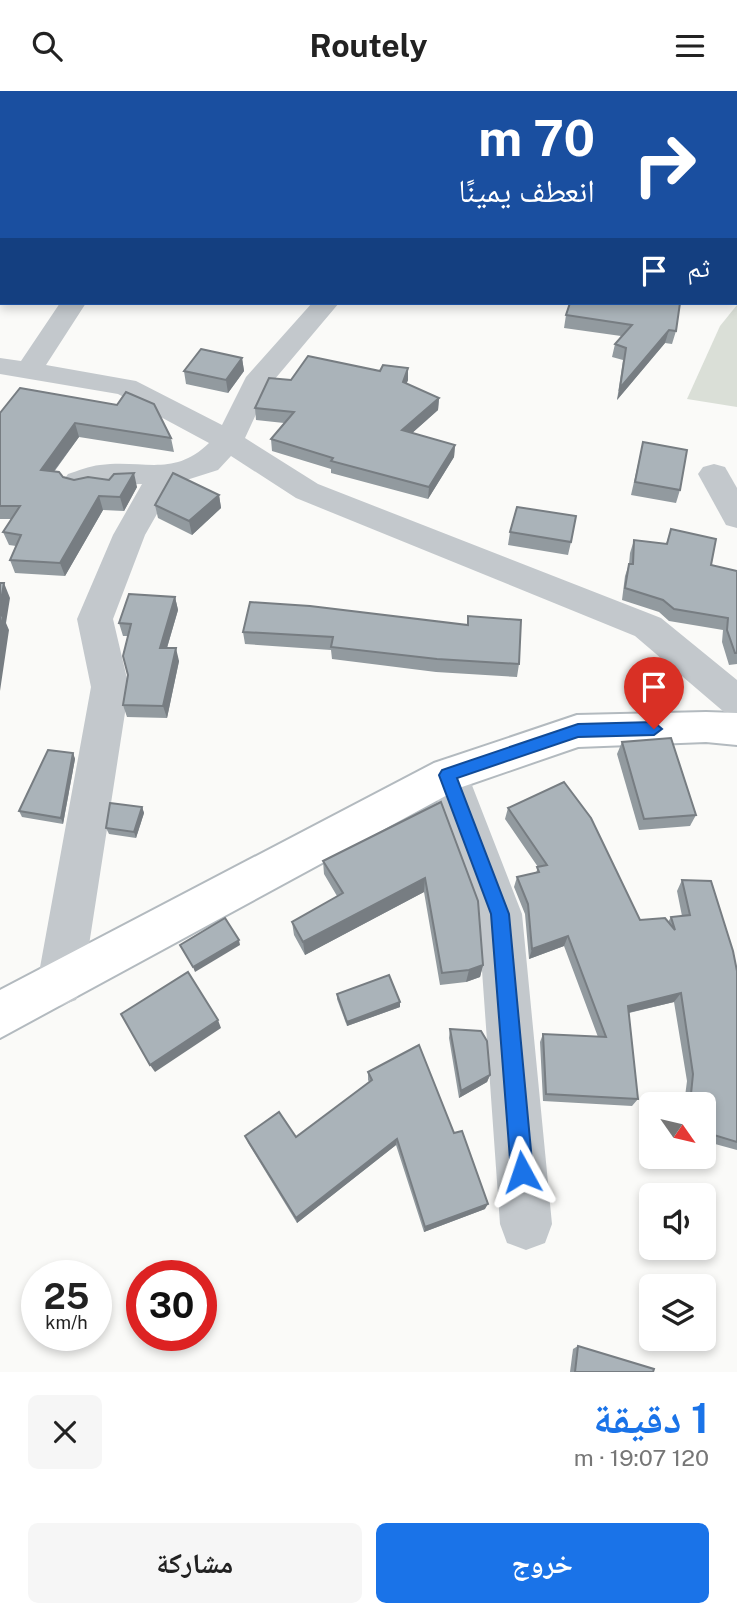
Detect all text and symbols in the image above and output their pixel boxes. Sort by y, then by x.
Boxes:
icon: search [28,27,66,65]
text: Routely [310,27,428,64]
icon: menu [671,27,709,65]
text: 70 m [478,109,595,167]
icon: right [619,119,710,210]
text: انعطف يمينًا [458,172,595,209]
icon: arrive [635,252,673,290]
text: ثم [687,252,710,283]
pin [624,657,684,729]
icon: arrive [635,668,673,706]
north arrow [639,1092,716,1169]
map controls [639,1092,716,1351]
position arrow [485,1135,559,1209]
button: sound [639,1183,716,1260]
speed limit sign: 30 [126,1260,217,1351]
button: layers [639,1274,716,1351]
text: 25 [44,1276,89,1317]
text: km/h [45,1312,88,1333]
text: 1 دقيقة [593,1393,709,1442]
button: close [28,1395,102,1469]
text: 120 m · 19:07 [574,1444,709,1471]
button: مشاركة [28,1523,362,1603]
button: خروج [376,1523,709,1603]

